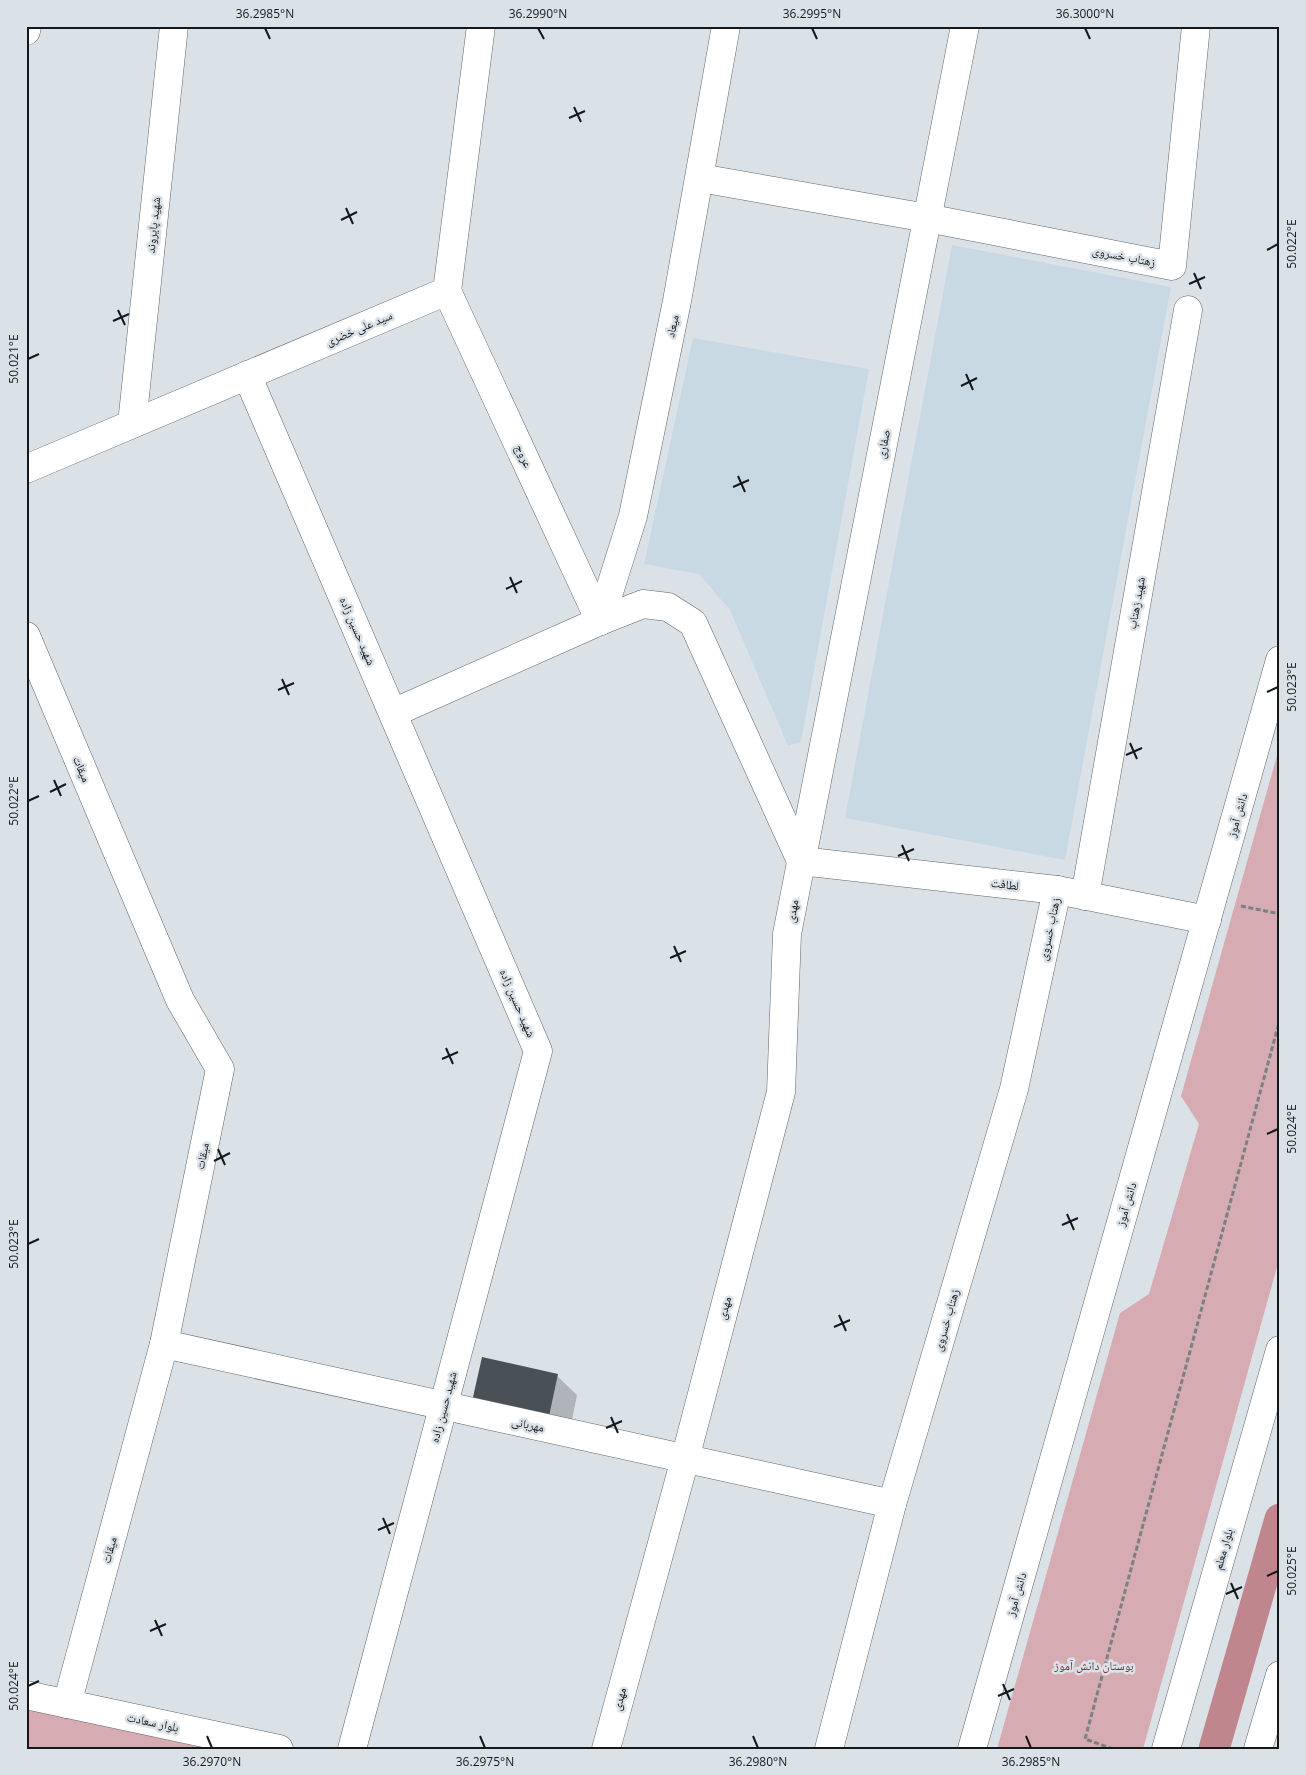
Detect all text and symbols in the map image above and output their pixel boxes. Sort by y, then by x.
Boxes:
text: 36.2985°N [236,5,294,22]
text: 36.2990°N [509,5,567,22]
text: 36.2995°N [783,5,841,22]
text: 36.3000°N [1056,5,1114,22]
street label: شهید پایروند [142,196,164,254]
text: 50.022°E [1283,219,1300,269]
street label: زهتاب خسروی [1091,242,1157,271]
street label: سید علی خضری [323,306,395,350]
street label: میعاد [661,313,683,339]
text: 50.021°E [5,334,22,384]
street label: صفاری [872,428,894,460]
street label: عروج [511,441,537,471]
street label: شهید زهتاب [1123,575,1149,631]
street label: شهید حسین زاده [336,594,380,668]
text: 50.023°E [1283,662,1300,712]
street label: میقات [69,753,95,785]
text: 50.022°E [5,776,22,826]
street label: دانش آموز [1222,791,1251,840]
street label: لطافت [990,874,1020,894]
street label: زهتاب خسروی [1034,896,1064,962]
street label: مهدی [782,898,802,924]
street label: شهید حسین زاده [496,966,540,1040]
text: 50.024°E [1283,1104,1300,1154]
street label: میقات [191,1141,213,1171]
street label: دانش آموز [1111,1180,1140,1229]
text: 50.023°E [5,1219,22,1269]
street label: زهتاب خسروی [929,1287,963,1353]
street label: مهدی [713,1295,735,1321]
street label: شهید حسین زاده [425,1369,461,1444]
street label: مهربانی [510,1412,546,1436]
street label: بلوار معلم [1209,1526,1237,1572]
street label: میقات [97,1535,121,1565]
text: 50.025°E [1283,1546,1300,1596]
street label: دانش آموز [1001,1570,1030,1619]
park label: بوستان دانش آموز [1053,1657,1134,1674]
text: 50.024°E [5,1661,22,1711]
street label: مهدی [608,1686,630,1712]
street label: بلوار سعادت [126,1708,180,1736]
text: 36.2970°N [183,1753,241,1770]
text: 36.2975°N [456,1753,514,1770]
text: 36.2980°N [729,1753,787,1770]
text: 36.2985°N [1002,1753,1060,1770]

